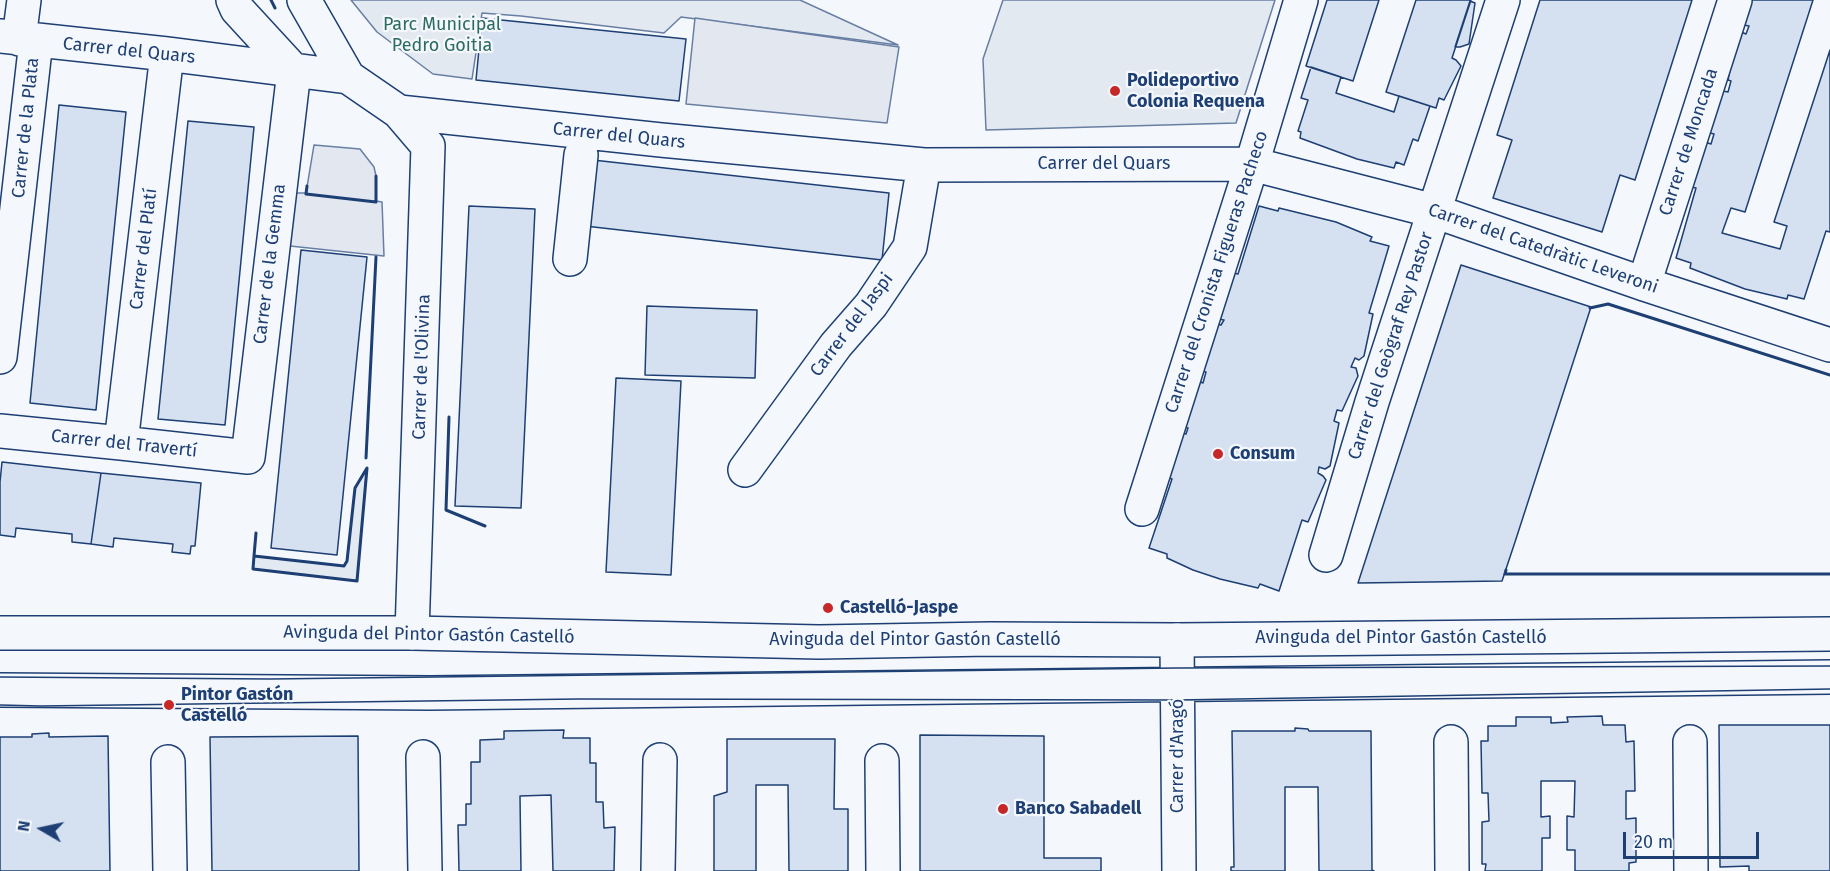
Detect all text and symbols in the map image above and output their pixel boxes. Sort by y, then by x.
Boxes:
park label: Parc Municipal Pedro Goitia [383,14,501,57]
street label: Carrer del Quars [62,33,196,69]
street label: Carrer de la Plata [8,57,44,199]
street label: Carrer de Moncada [1655,66,1723,218]
place label: Polideportivo Colonia Requena [1127,70,1265,112]
marker: Polideportivo Colonia Requena [1108,84,1122,98]
street label: Carrer del Quars [552,118,686,154]
street label: Carrer del Cronista Figueras Pacheco [1161,128,1273,416]
street label: Carrer del Quars [1038,153,1170,175]
street label: Carrer de la Gemma [249,183,291,345]
street label: Carrer del Platí [126,187,162,311]
street label: Carrer del Catedràtic Leveroni [1425,199,1661,299]
street label: Carrer del Geògraf Rey Pastor [1344,229,1438,463]
street label: Carrer del Jaspi [806,269,898,381]
street label: Carrer de l'Olivina [409,294,435,440]
street label: Carrer del Travertí [50,426,198,462]
place label: Consum [1230,443,1295,465]
marker: Consum [1211,447,1225,461]
place label: Castelló-Jaspe [840,597,958,619]
marker: Castelló-Jaspe [821,601,835,615]
street label: Avinguda del Pintor Gastón Castelló [283,622,575,648]
street label: Avinguda del Pintor Gastón Castelló [1255,627,1547,649]
street label: Avinguda del Pintor Gastón Castelló [769,629,1061,651]
place label: Pintor Gastón Castelló [181,684,293,726]
marker: Pintor Gastón Castelló [162,698,176,712]
street label: Carrer d'Aragó [1167,699,1189,813]
place label: Banco Sabadell [1015,798,1141,820]
north arrow [12,799,72,859]
marker: Banco Sabadell [996,802,1010,816]
text: N [14,819,34,833]
scale bar [1626,820,1762,858]
text: 20 m [1634,831,1673,853]

